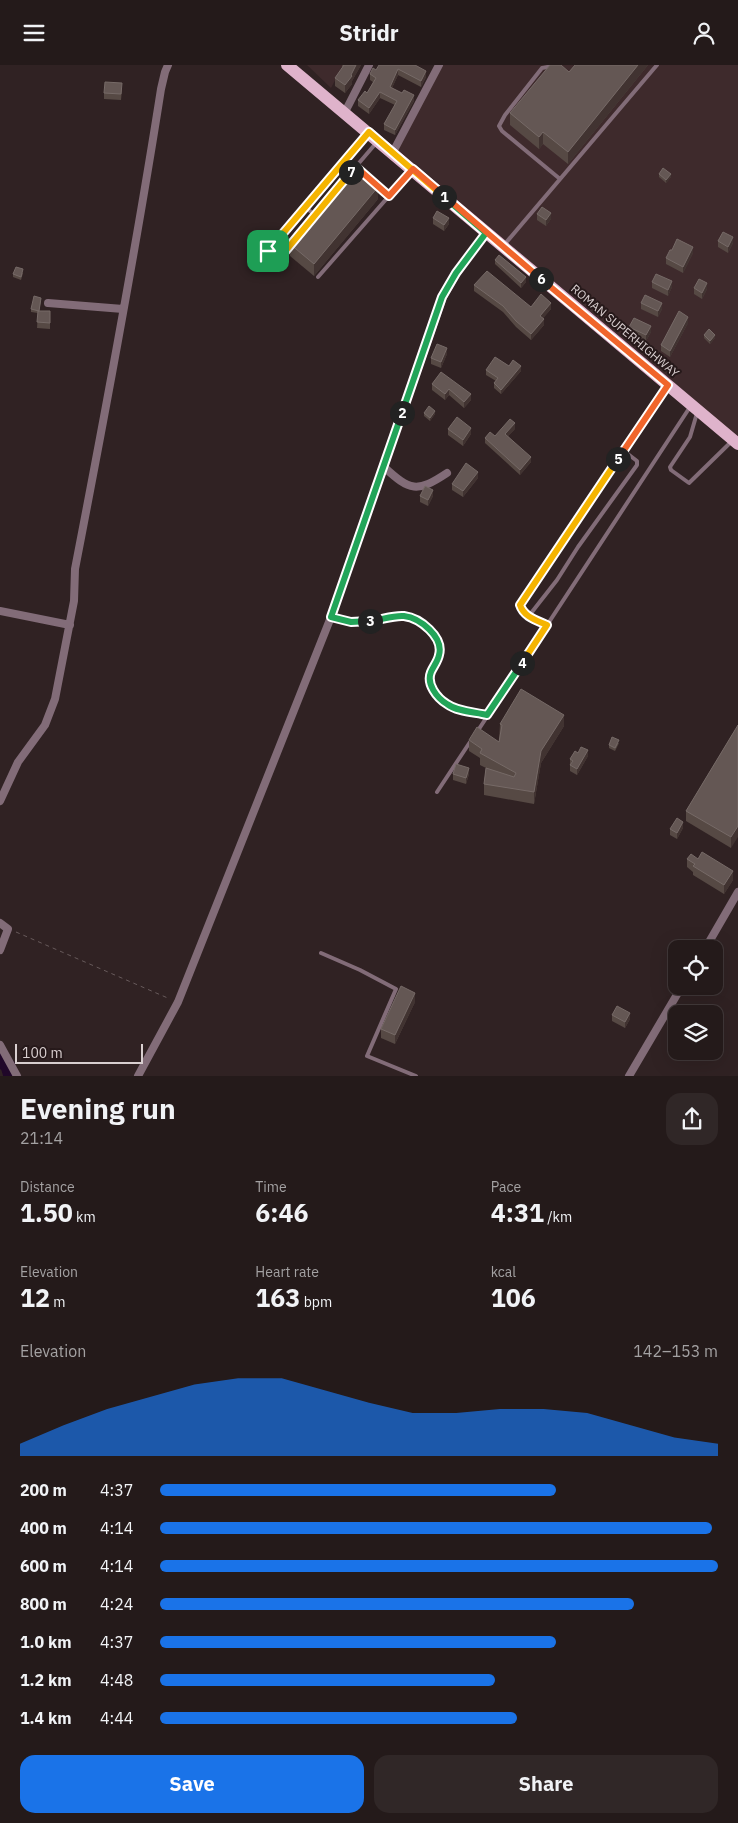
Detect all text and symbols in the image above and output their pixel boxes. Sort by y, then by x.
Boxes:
text: Stridr [339,18,399,47]
icon: menu [20,19,48,47]
icon: person [690,19,718,47]
pin: 7 [338,159,364,185]
text: 7 [347,163,356,181]
pin: 1 [432,185,456,209]
text: 1 [440,188,449,206]
pin [247,230,289,272]
icon: arrive [254,237,282,265]
pin: 6 [528,267,554,291]
text: 6 [537,270,546,288]
street label: ROMAN SUPERHIGHWAY [568,281,683,380]
pin: 2 [390,401,414,425]
text: 2 [398,404,407,422]
pin: 5 [606,447,630,471]
text: 5 [614,450,623,468]
pin: 3 [358,609,382,633]
text: 3 [366,612,375,630]
pin: 4 [510,651,534,675]
text: 4 [518,654,527,672]
map controls [668,940,723,1060]
button: locate [668,940,723,995]
button: layers [668,1005,723,1060]
scale bar [15,1041,142,1064]
text: 100 m [22,1044,63,1062]
text: Evening run [20,1090,176,1127]
button: share [666,1093,718,1145]
text: 21:14 [20,1128,63,1148]
text: Distance [20,1178,75,1196]
text: Time [255,1178,287,1196]
text: Pace [491,1178,521,1196]
text: 1.50 [20,1196,73,1229]
text: 6:46 [255,1196,309,1229]
text: 4:31 [491,1196,544,1229]
text: km [73,1208,96,1226]
text: /km [544,1208,572,1226]
text: Elevation [20,1263,78,1281]
text: Heart rate [255,1263,319,1281]
text: kcal [491,1263,516,1281]
text: 12 [20,1281,50,1314]
text: 163 [255,1281,300,1314]
text: 106 [491,1281,536,1314]
text: m [50,1293,66,1311]
text: bpm [300,1293,332,1311]
text: Elevation [20,1341,86,1361]
text: 142–153 m [633,1341,718,1361]
text: 200 m [20,1480,67,1500]
text: 4:37 [100,1480,133,1500]
text: 400 m [20,1518,67,1538]
text: 4:14 [100,1518,133,1538]
text: 600 m [20,1556,67,1576]
text: 4:14 [100,1556,133,1576]
text: 800 m [20,1594,67,1614]
text: 4:24 [100,1594,133,1614]
text: 1.0 km [20,1632,71,1652]
text: 4:37 [100,1632,133,1652]
text: 1.2 km [20,1670,71,1690]
text: 4:48 [100,1670,133,1690]
text: 1.4 km [20,1708,71,1728]
text: 4:44 [100,1708,133,1728]
button: Save [20,1755,364,1813]
button: Share [374,1755,718,1813]

